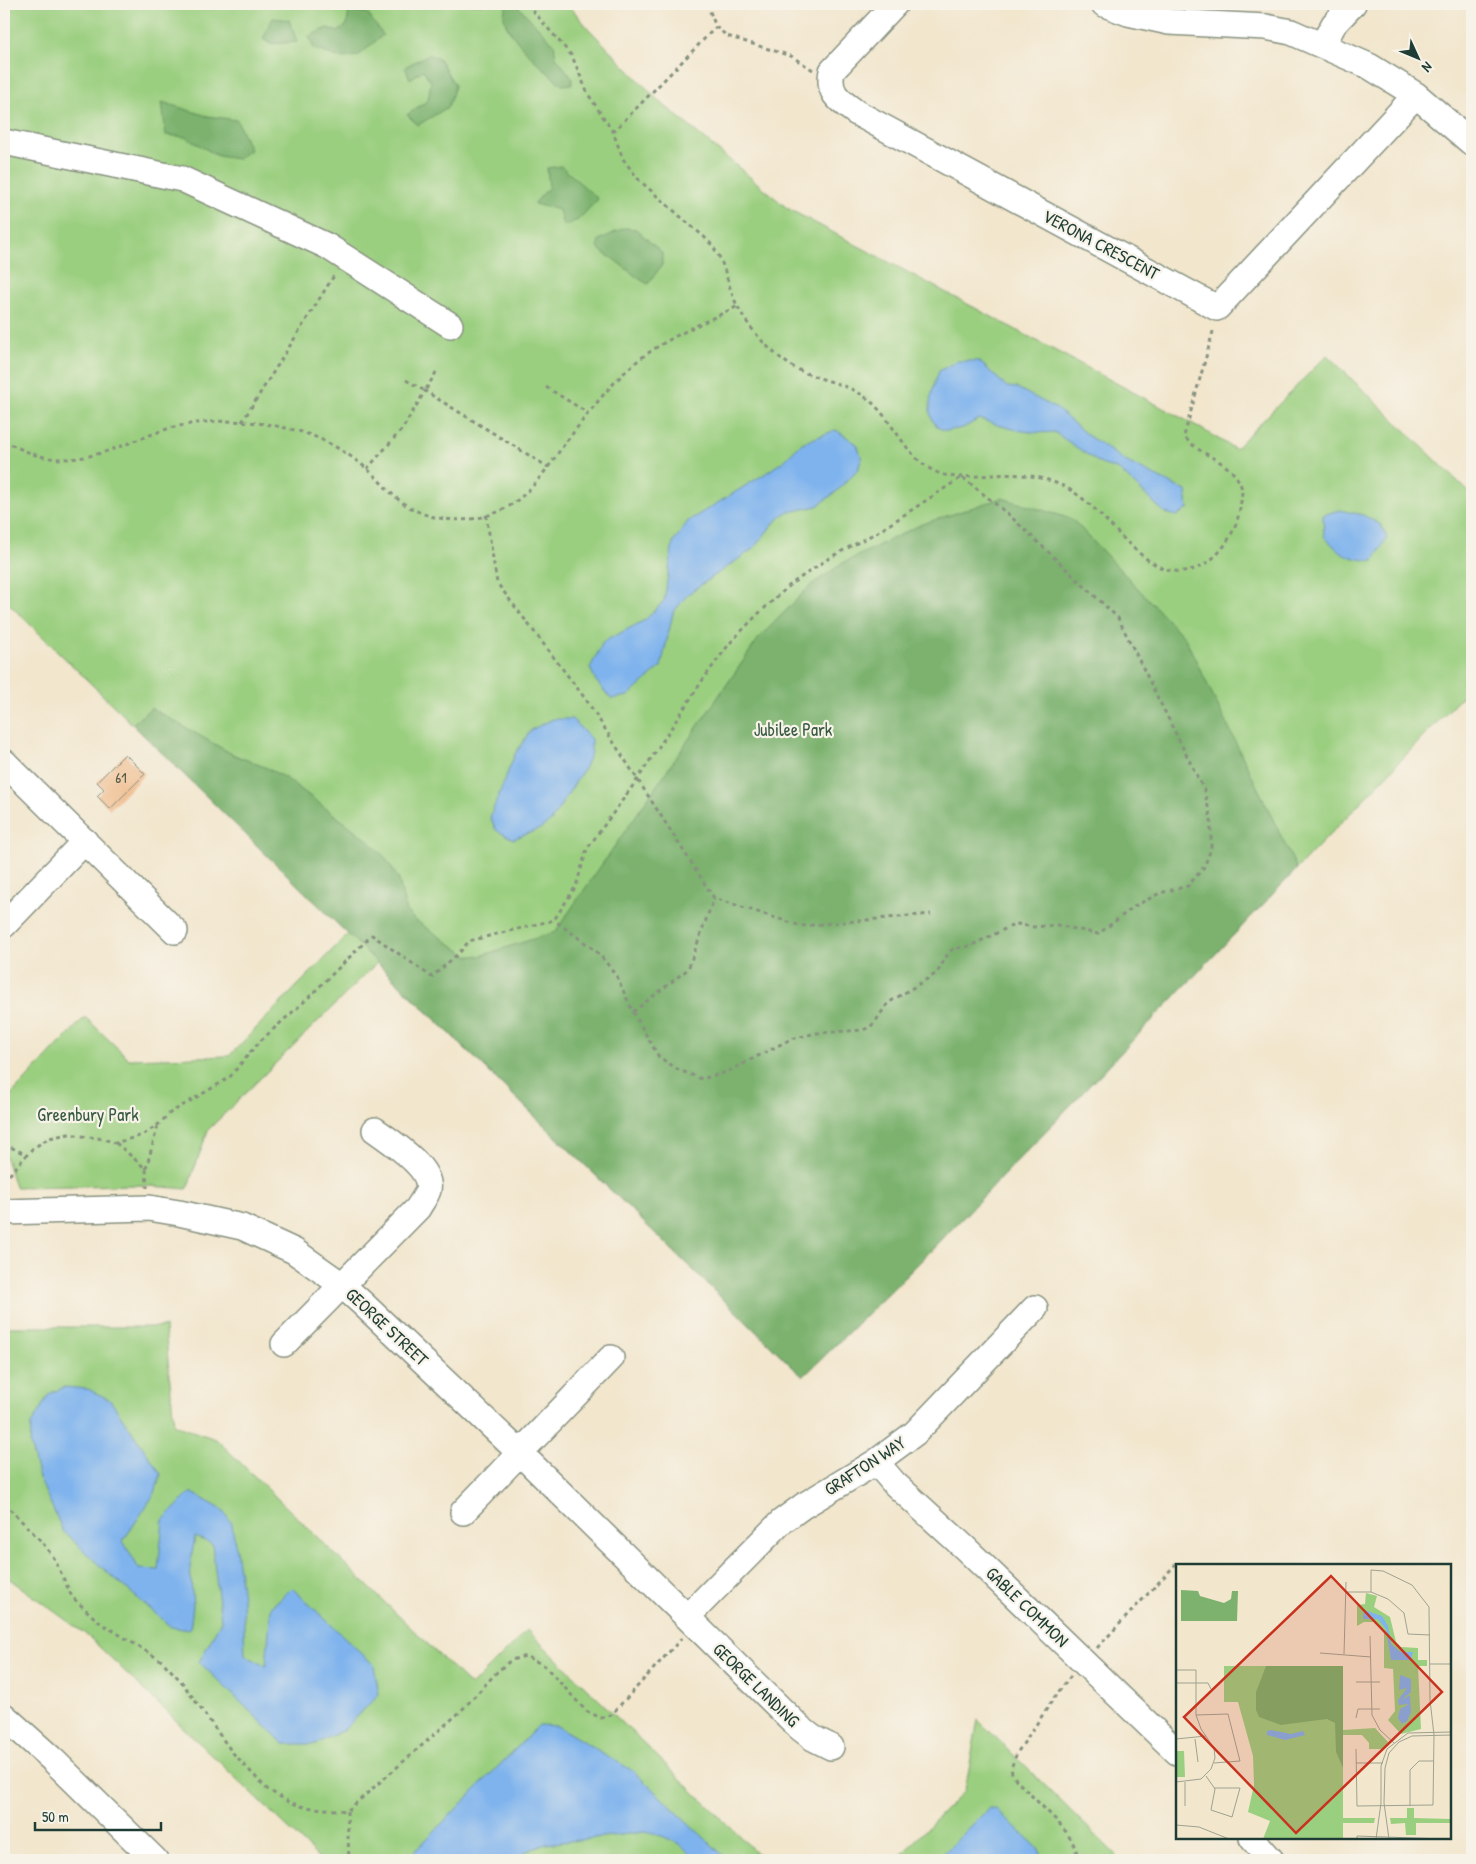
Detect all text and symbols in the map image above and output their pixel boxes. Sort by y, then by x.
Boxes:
north arrow [1394,32,1444,82]
text: N [1418,58,1437,77]
street label: VERONA CRESCENT [1038,203,1164,286]
park label: Jubilee Park [754,717,833,742]
house number: 61 [115,767,127,788]
park label: Greenbury Park [37,1102,139,1127]
street label: GEORGE STREET [341,1282,435,1372]
street label: GRAFTON WAY [819,1430,910,1501]
street label: GABLE COMMON [980,1561,1074,1653]
inset map [1176,1564,1451,1839]
street label: GEORGE LANDING [708,1637,805,1733]
scale bar [35,1799,161,1831]
text: 50 m [42,1806,69,1827]

